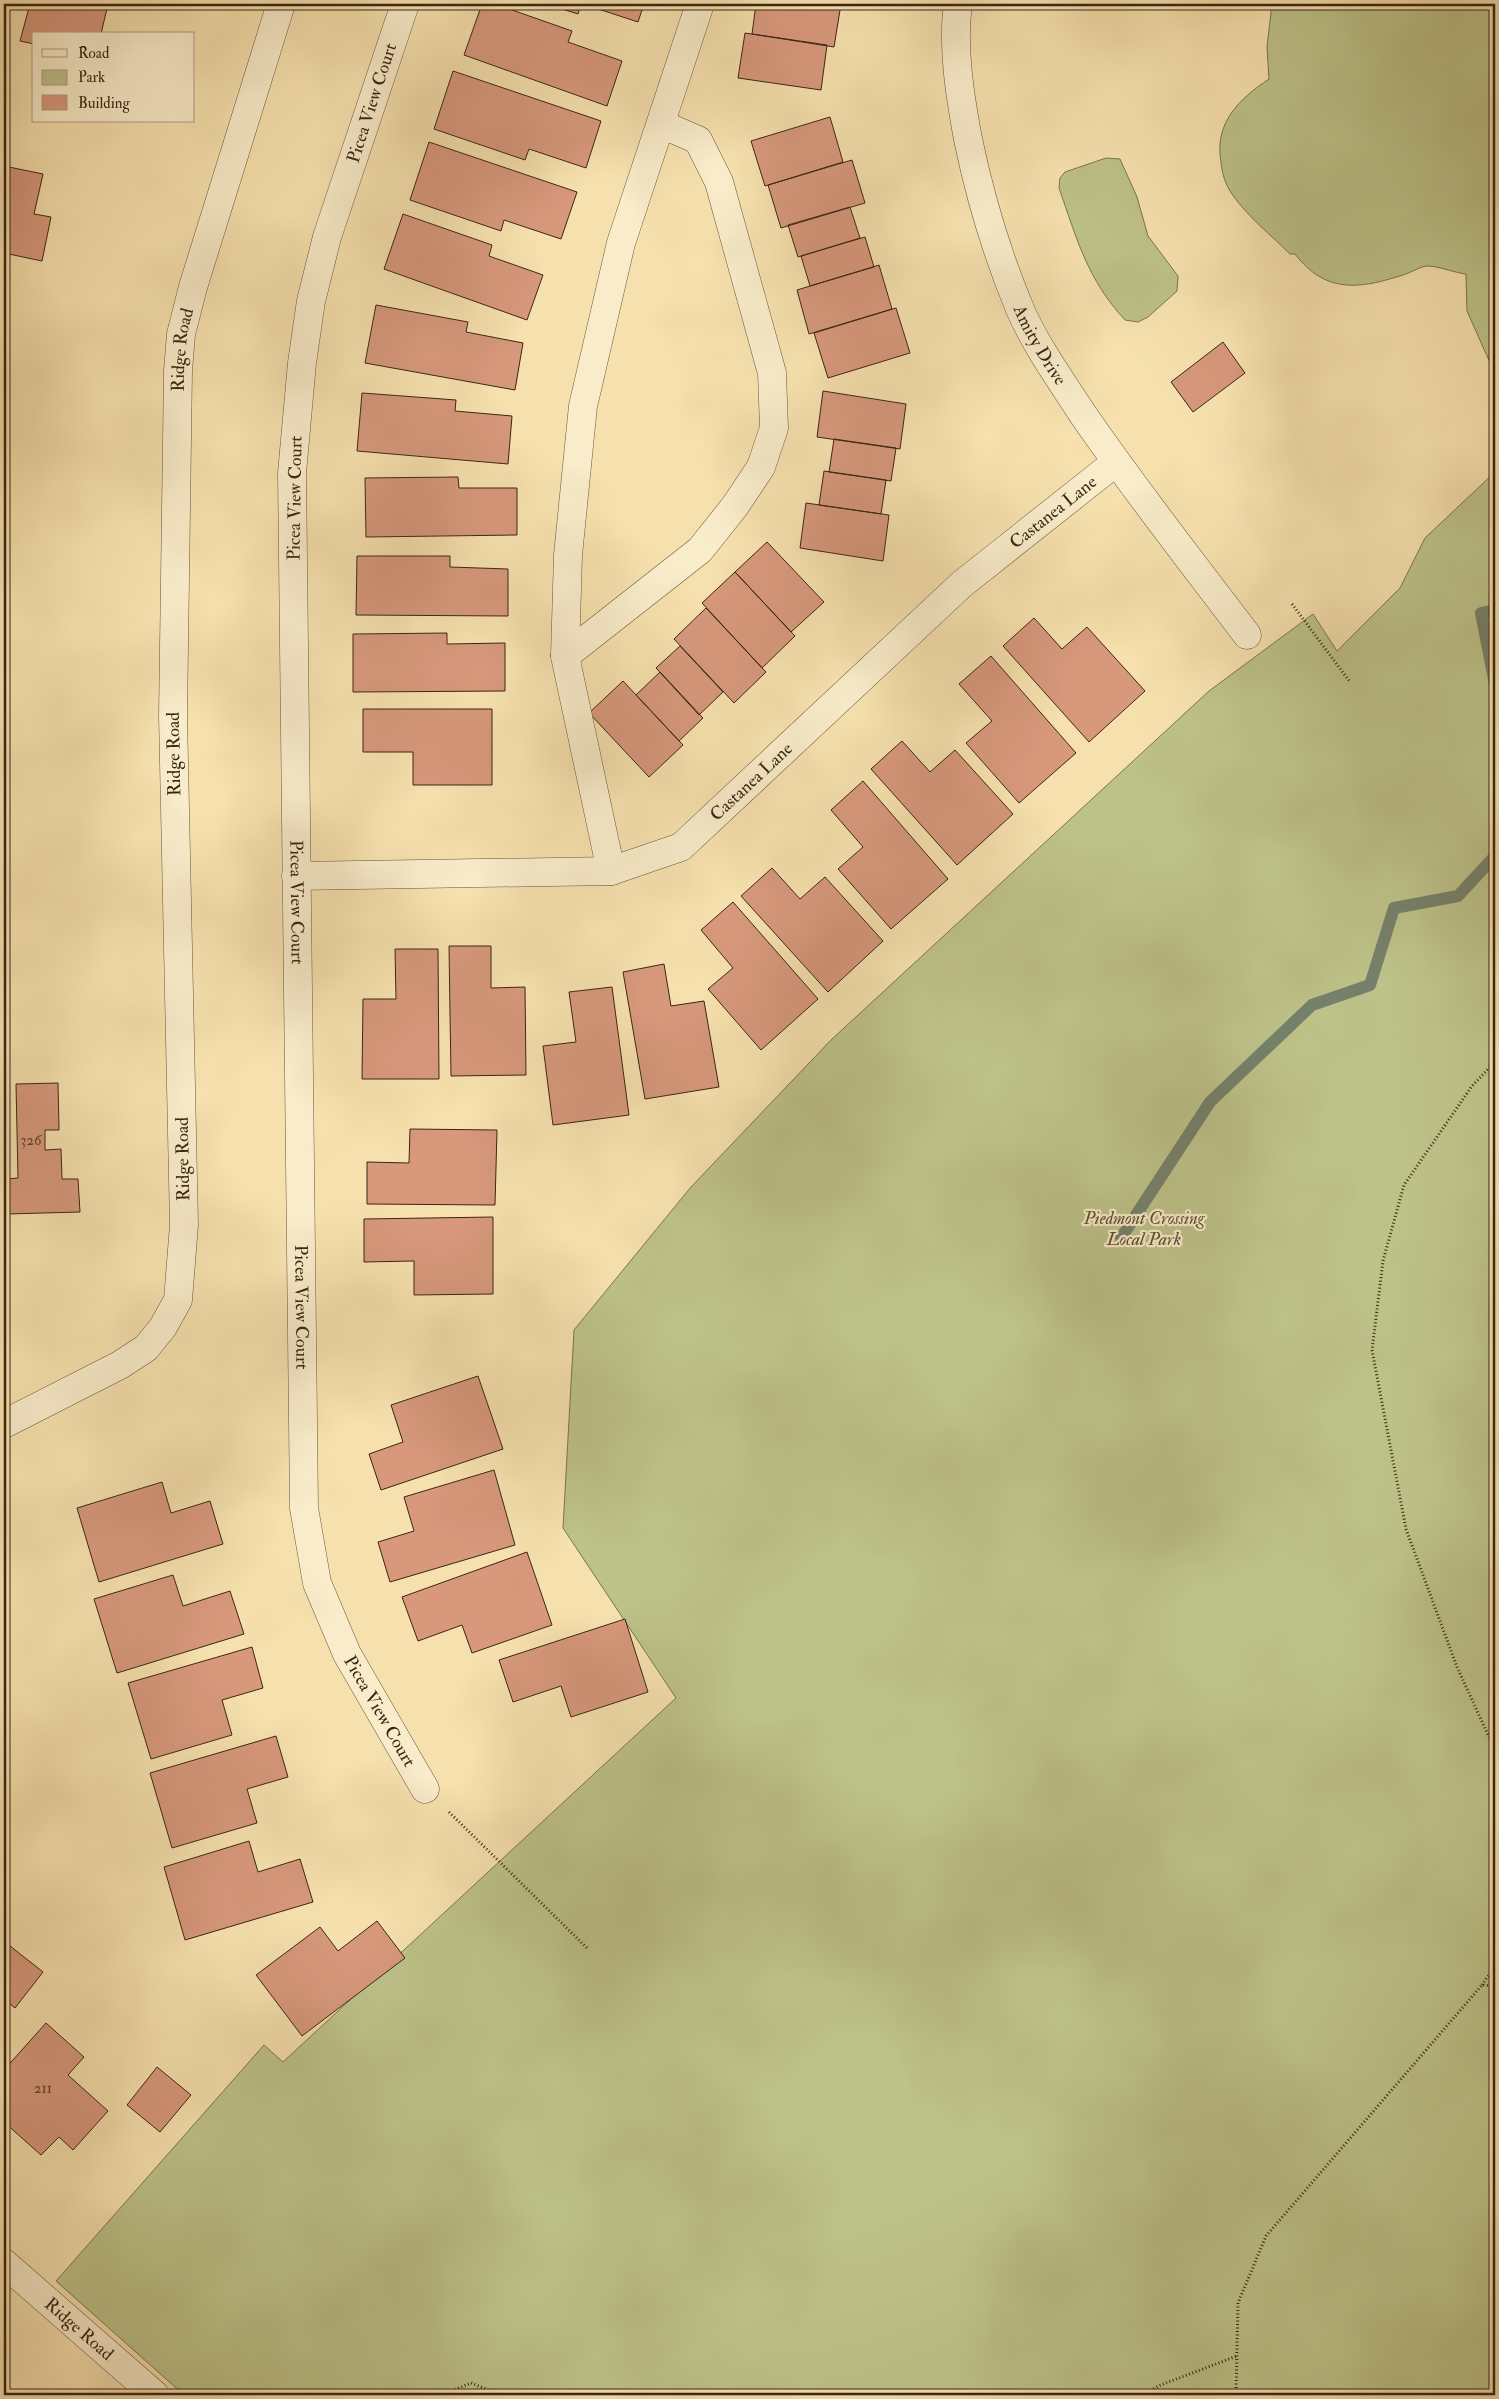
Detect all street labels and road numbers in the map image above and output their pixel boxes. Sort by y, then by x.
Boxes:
street label: Picea View Court [342,40,402,166]
street label: Amity Drive [1008,300,1072,390]
street label: Ridge Road [166,305,199,392]
street label: Picea View Court [282,435,308,561]
street label: Castanea Lane [1005,470,1102,554]
street label: Ridge Road [162,712,186,796]
street label: Castanea Lane [705,737,798,826]
street label: Picea View Court [285,840,309,965]
street label: Ridge Road [171,1117,195,1201]
street label: Picea View Court [289,1245,314,1370]
street label: Picea View Court [339,1651,421,1771]
street label: Ridge Road [40,2292,119,2365]

